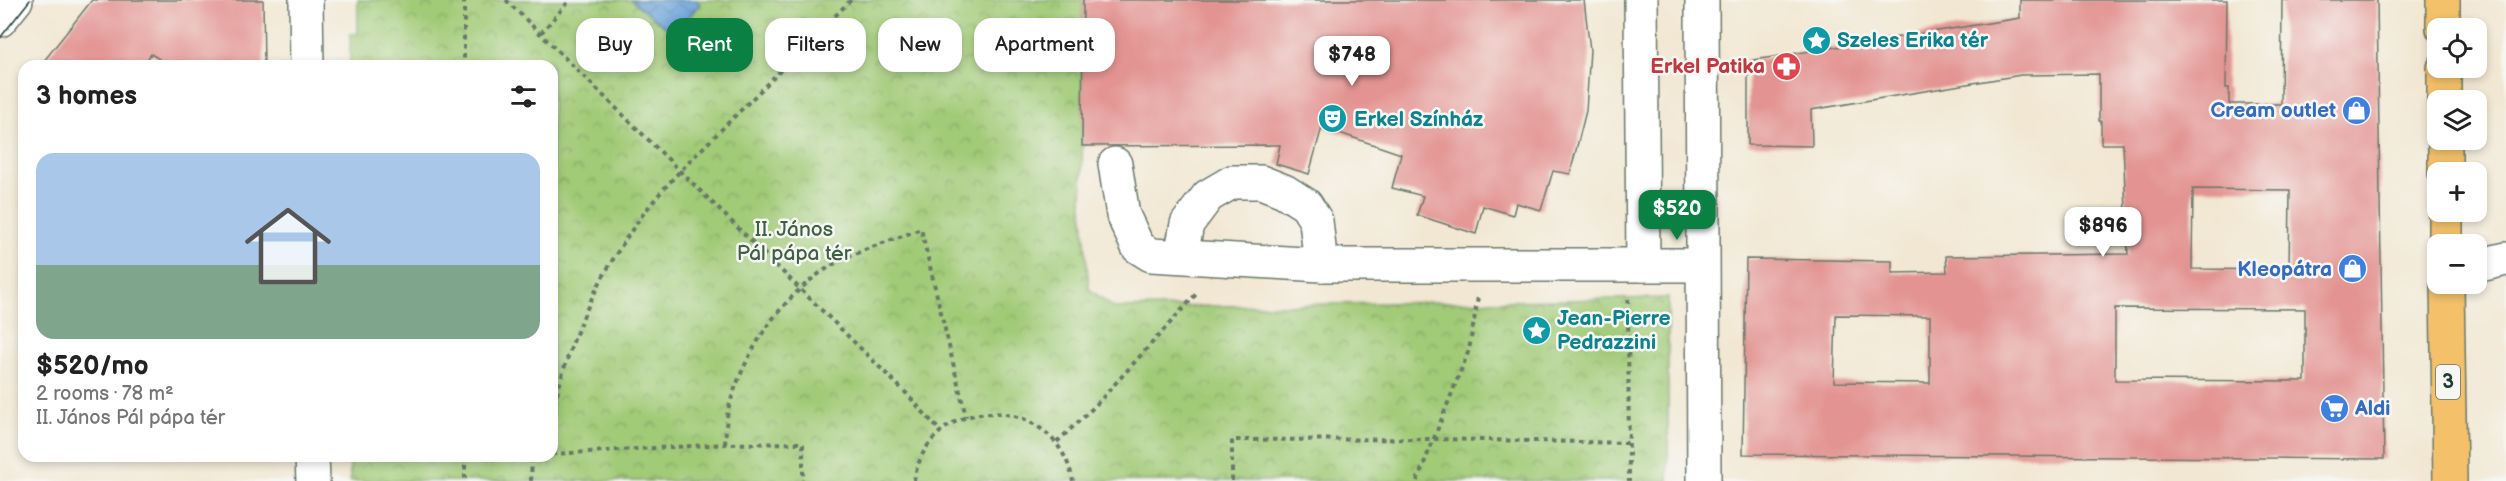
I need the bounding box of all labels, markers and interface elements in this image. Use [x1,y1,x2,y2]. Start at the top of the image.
chip: Buy [576,18,654,72]
chip: Rent [666,18,753,72]
chip: Filters [765,18,866,72]
chip: New [878,18,962,72]
chip: Apartment [974,18,1115,72]
map controls [2427,18,2487,294]
button: locate [2427,18,2487,78]
place icon: Szeles Erika tér [1800,24,1832,56]
place label: Szeles Erika tér [1837,28,1989,53]
pin: $748 [1316,36,1388,87]
text: $748 [1328,43,1376,67]
pharmacy icon: Erkel Patika [1770,50,1802,82]
place label: Erkel Patika [1650,54,1765,79]
icon: filters [507,80,540,113]
text: 3 homes [36,81,137,112]
button: layers [2427,90,2487,150]
shop icon: Cream outlet [2341,94,2373,126]
place label: Cream outlet [2210,98,2336,123]
theatre icon: Erkel Színház [1317,103,1349,135]
place label: Erkel Színház [1354,107,1483,132]
button: + [2427,162,2487,222]
pin: $520 [1641,190,1713,241]
icon: home [234,192,342,300]
text: $520 [1653,197,1701,221]
pin: $896 [2067,207,2139,258]
text: $896 [2078,214,2128,238]
park label: II. János Pál pápa tér [737,217,852,266]
button: − [2427,234,2487,294]
shop icon: Kleopátra [2337,253,2369,285]
place label: Kleopátra [2237,257,2332,282]
place label: Jean-Pierre Pedrazzini [1557,306,1671,355]
place icon: Jean-Pierre Pedrazzini [1520,314,1552,346]
text: $520/mo [36,351,149,382]
road number: 3 [2436,365,2460,399]
text: 2 rooms · 78 m² [36,382,174,406]
supermarket icon: Aldi [2318,392,2350,424]
place label: Aldi [2354,396,2391,421]
text: II. János Pál pápa tér [36,406,225,430]

